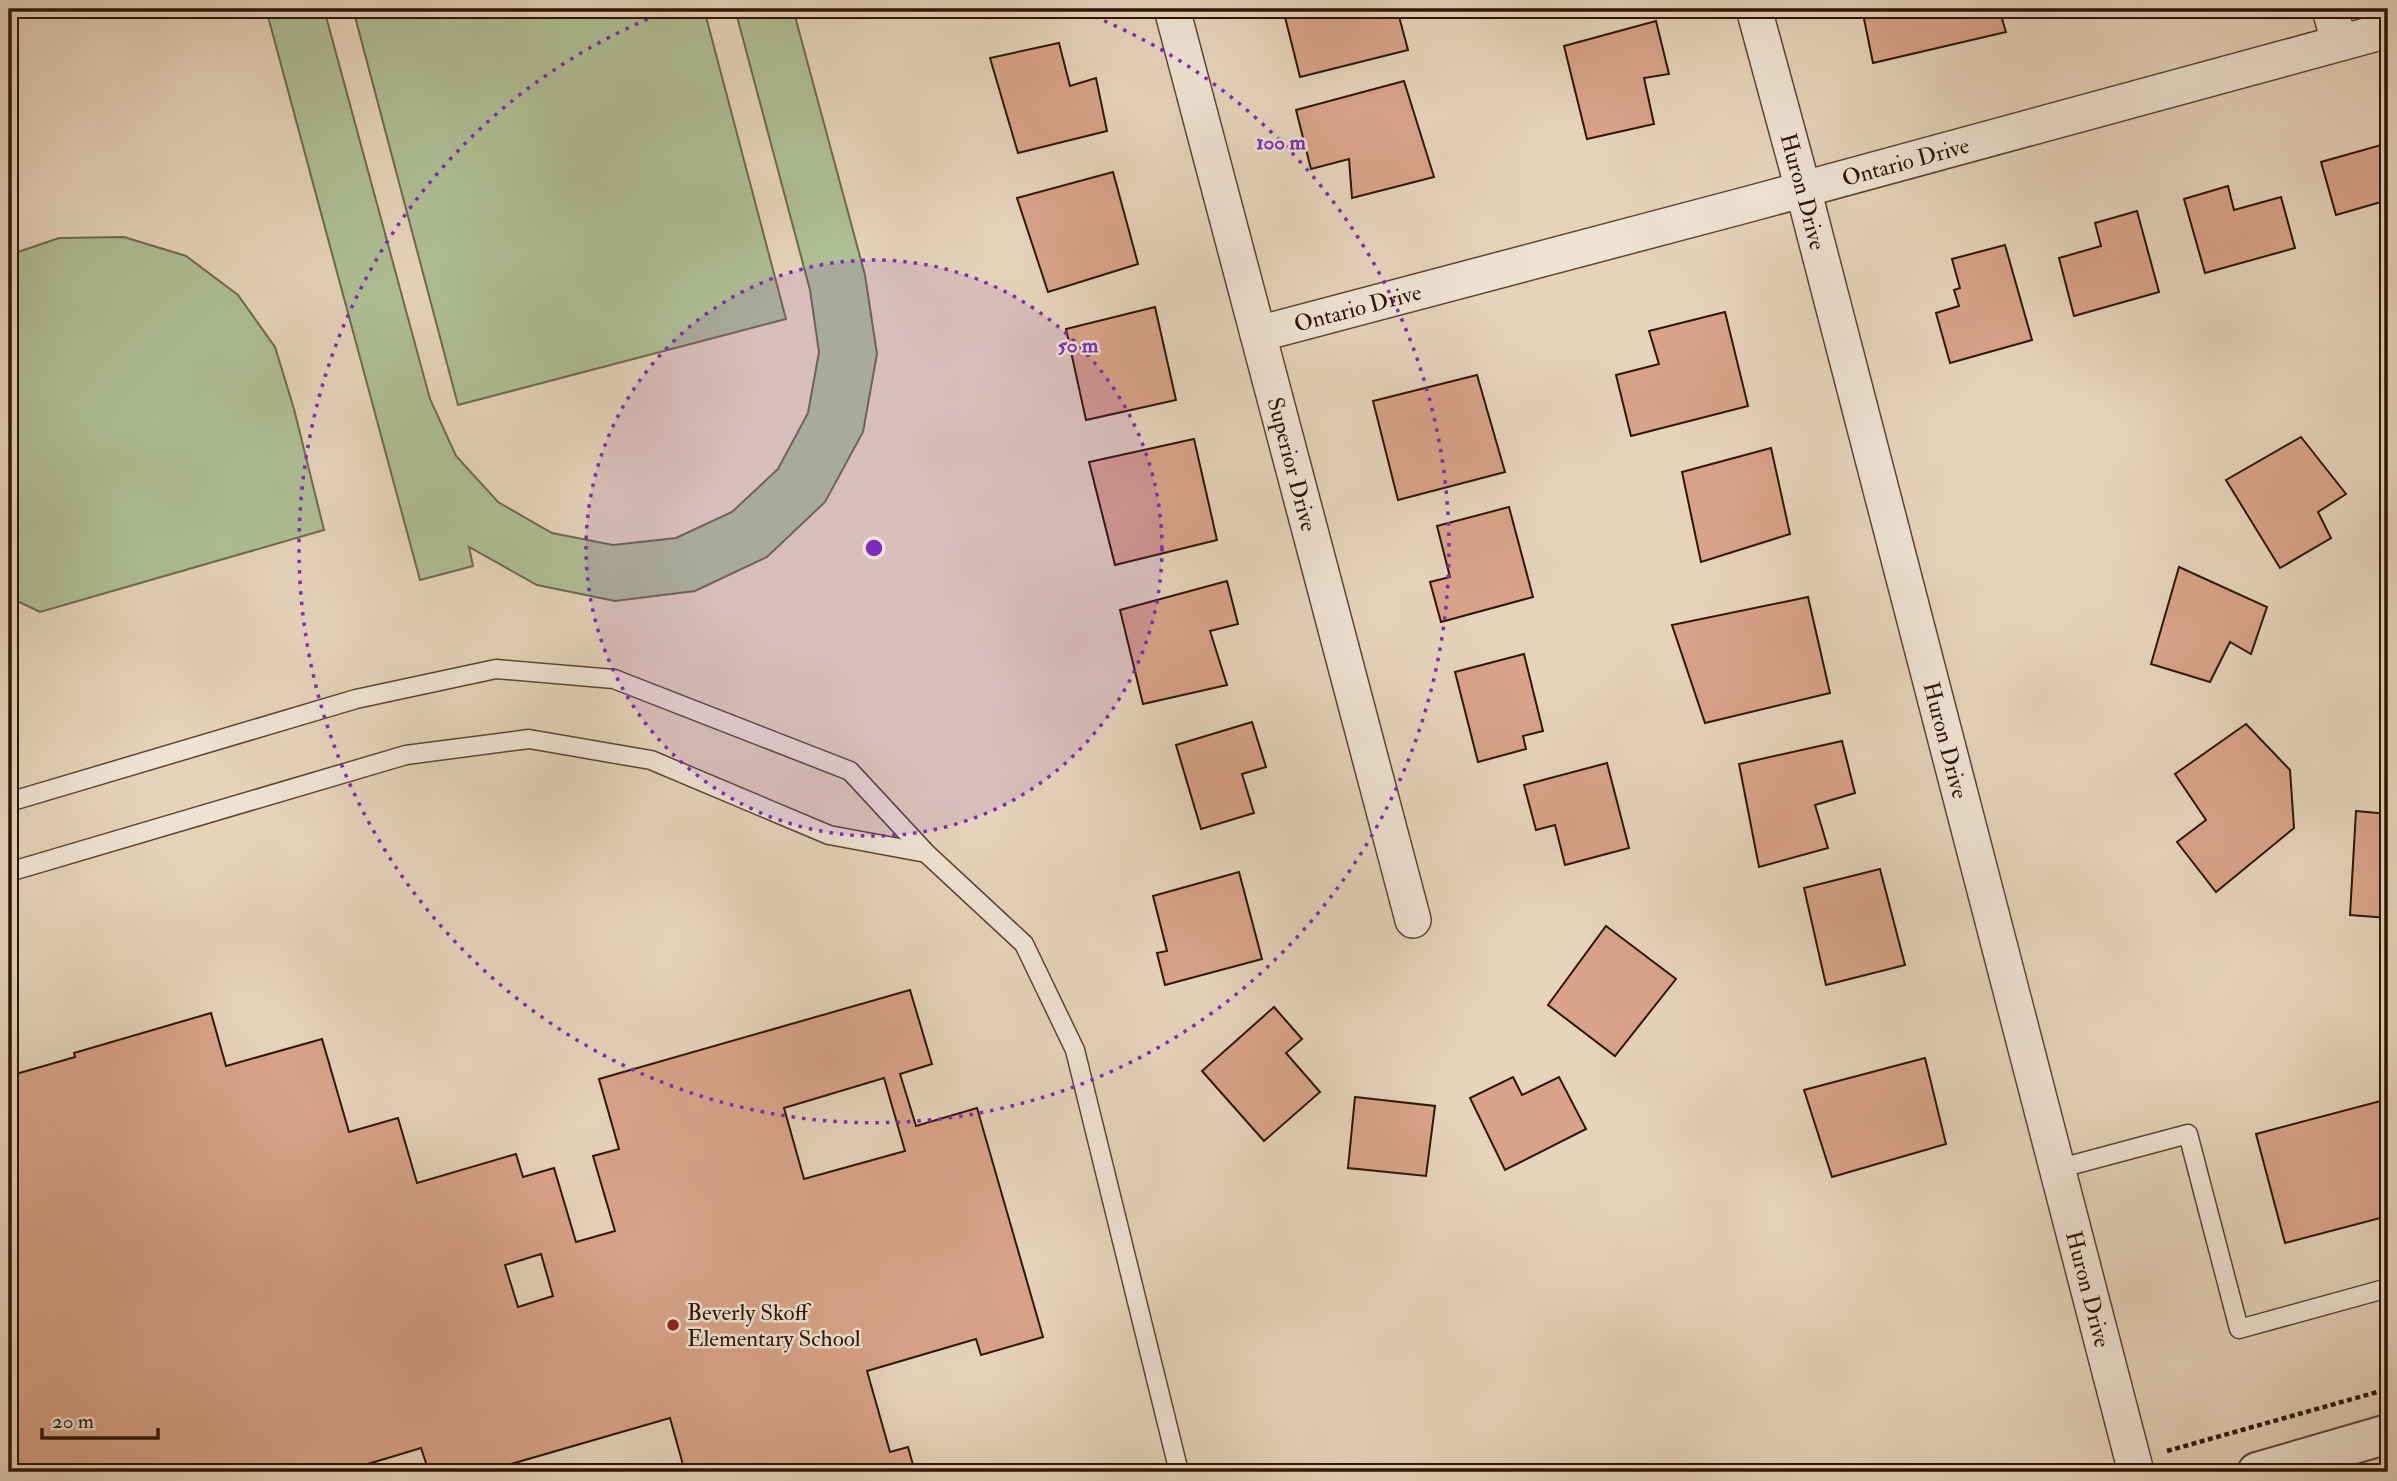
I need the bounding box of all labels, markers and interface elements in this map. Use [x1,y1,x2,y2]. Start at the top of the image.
text: 100 m [1256,129,1307,156]
street label: Huron Drive [1773,130,1832,253]
street label: Ontario Drive [1839,131,1973,193]
street label: Ontario Drive [1291,277,1425,339]
text: 50 m [1058,332,1099,359]
street label: Superior Drive [1260,394,1324,535]
centre of rings [862,536,886,560]
street label: Huron Drive [1917,679,1975,802]
street label: Huron Drive [2059,1228,2117,1351]
place label: Beverly Skoff Elementary School [687,1298,861,1353]
marker: Beverly Skoff Elementary School [665,1317,681,1333]
scale bar [42,1397,158,1441]
text: 20 m [52,1408,94,1435]

